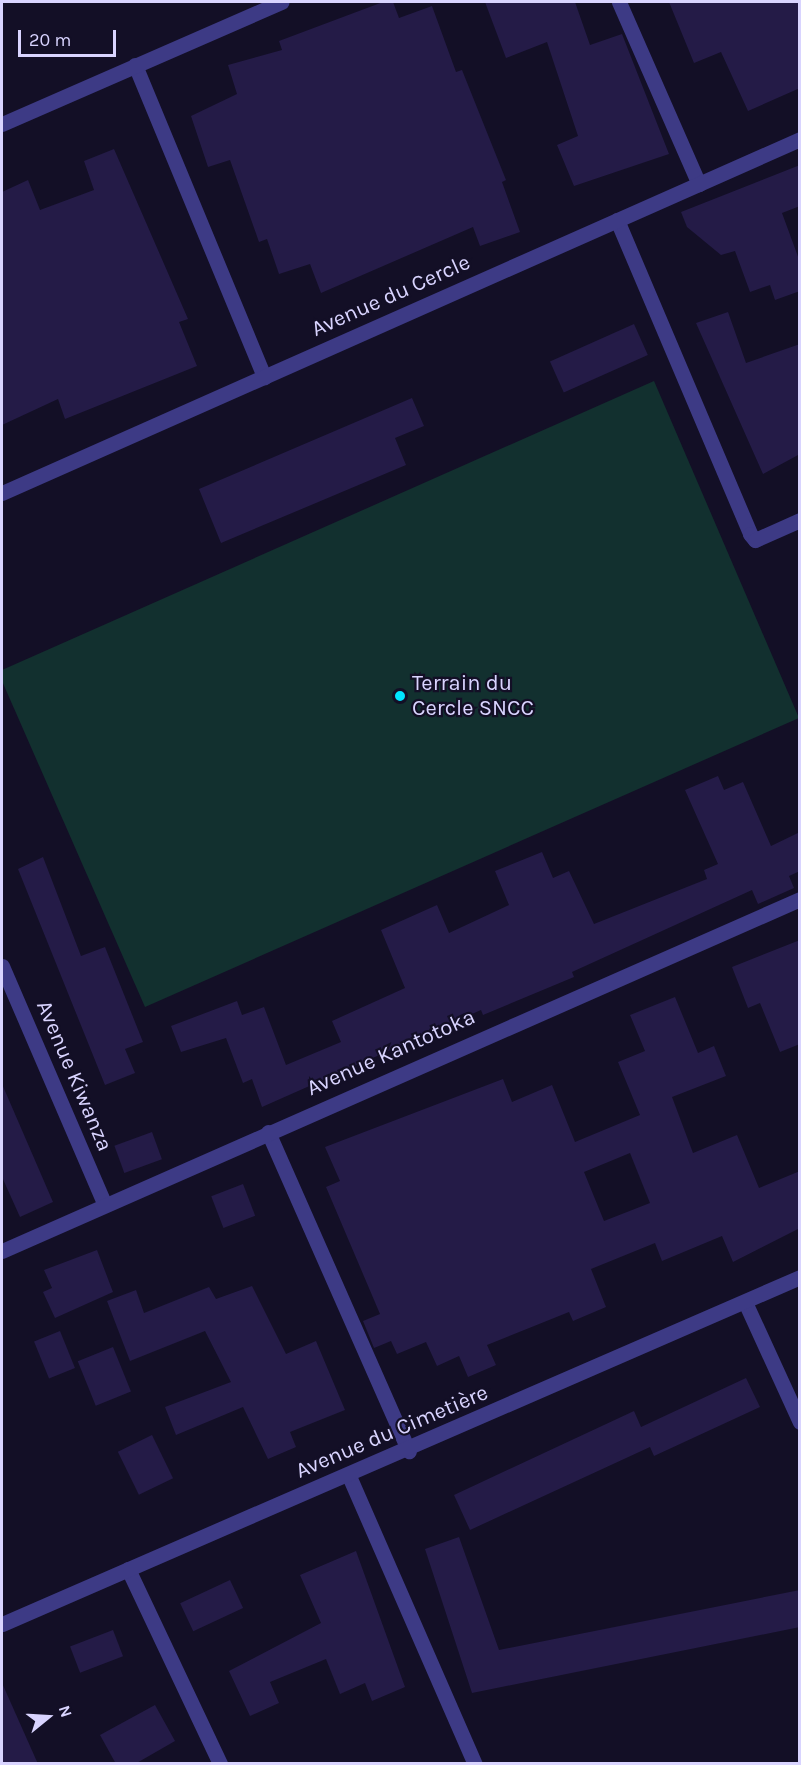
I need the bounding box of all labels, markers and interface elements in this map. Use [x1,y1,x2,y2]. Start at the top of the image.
scale bar [21,18,118,56]
text: 20 m [29,29,71,51]
street label: Avenue du Cercle [308,249,474,343]
place label: Terrain du Cercle SNCC [412,670,534,722]
marker: Terrain du Cercle SNCC [393,689,407,703]
street label: Avenue Kiwanza [30,997,118,1155]
street label: Avenue Kantotoka [303,1004,479,1102]
street label: Avenue du Cimetière [292,1380,492,1484]
north arrow [18,1687,78,1747]
text: N [55,1703,76,1720]

